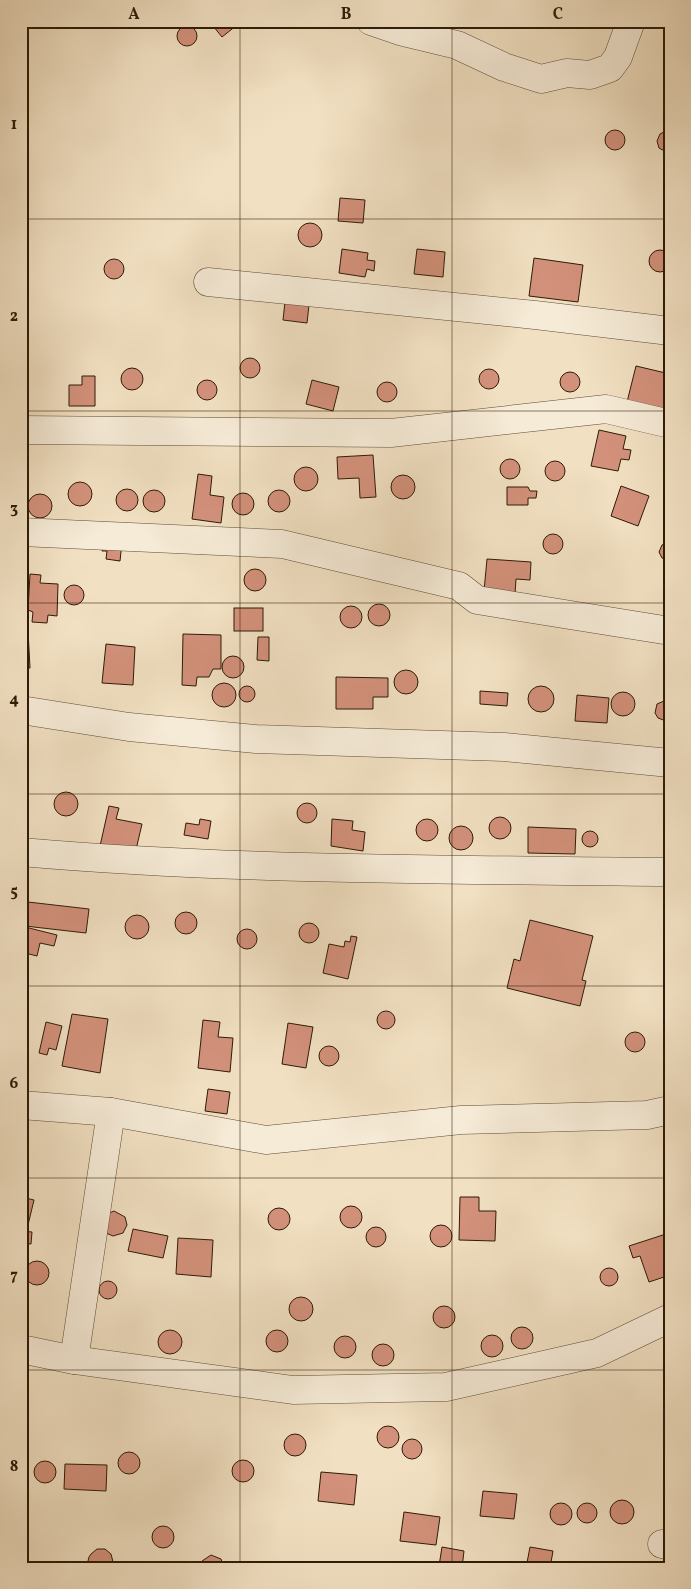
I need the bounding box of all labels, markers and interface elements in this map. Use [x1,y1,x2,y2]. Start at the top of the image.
text: A [128,4,140,26]
text: B [341,4,352,26]
text: C [553,4,563,26]
text: 1 [11,114,17,136]
text: 2 [10,306,18,328]
text: 3 [10,498,18,520]
text: 4 [9,689,19,711]
text: 5 [10,881,18,903]
text: 6 [10,1073,19,1095]
text: 7 [10,1265,18,1287]
text: 8 [10,1456,18,1478]

